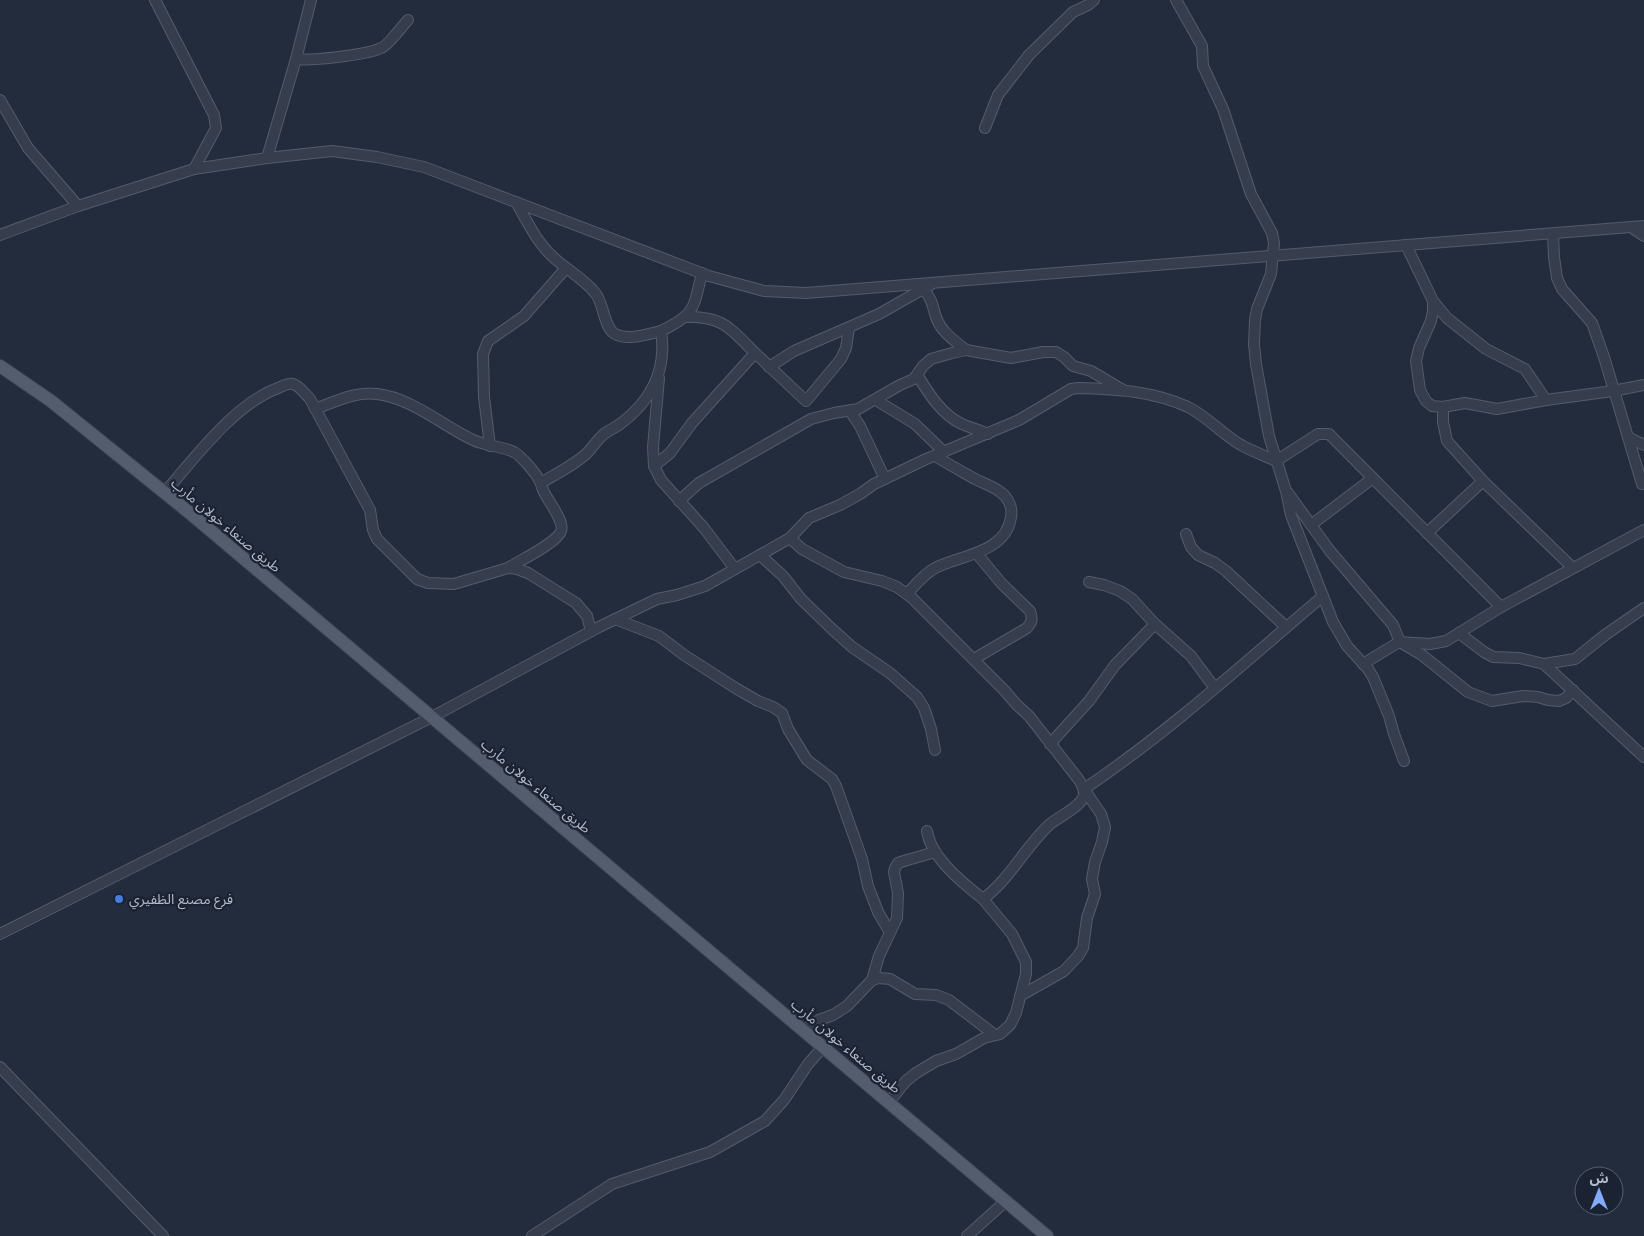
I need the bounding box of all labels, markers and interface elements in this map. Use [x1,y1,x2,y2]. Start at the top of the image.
street label: طريق صنعاء خولان مأرب [167,474,285,577]
street label: طريق صنعاء خولان مأرب [477,735,595,838]
place label: فرع مصنع الظفيري [129,891,233,910]
marker: فرع مصنع الظفيري [113,893,125,905]
street label: طريق صنعاء خولان مأرب [787,995,905,1098]
north arrow [1574,1166,1624,1216]
text: ش [1589,1170,1609,1187]

